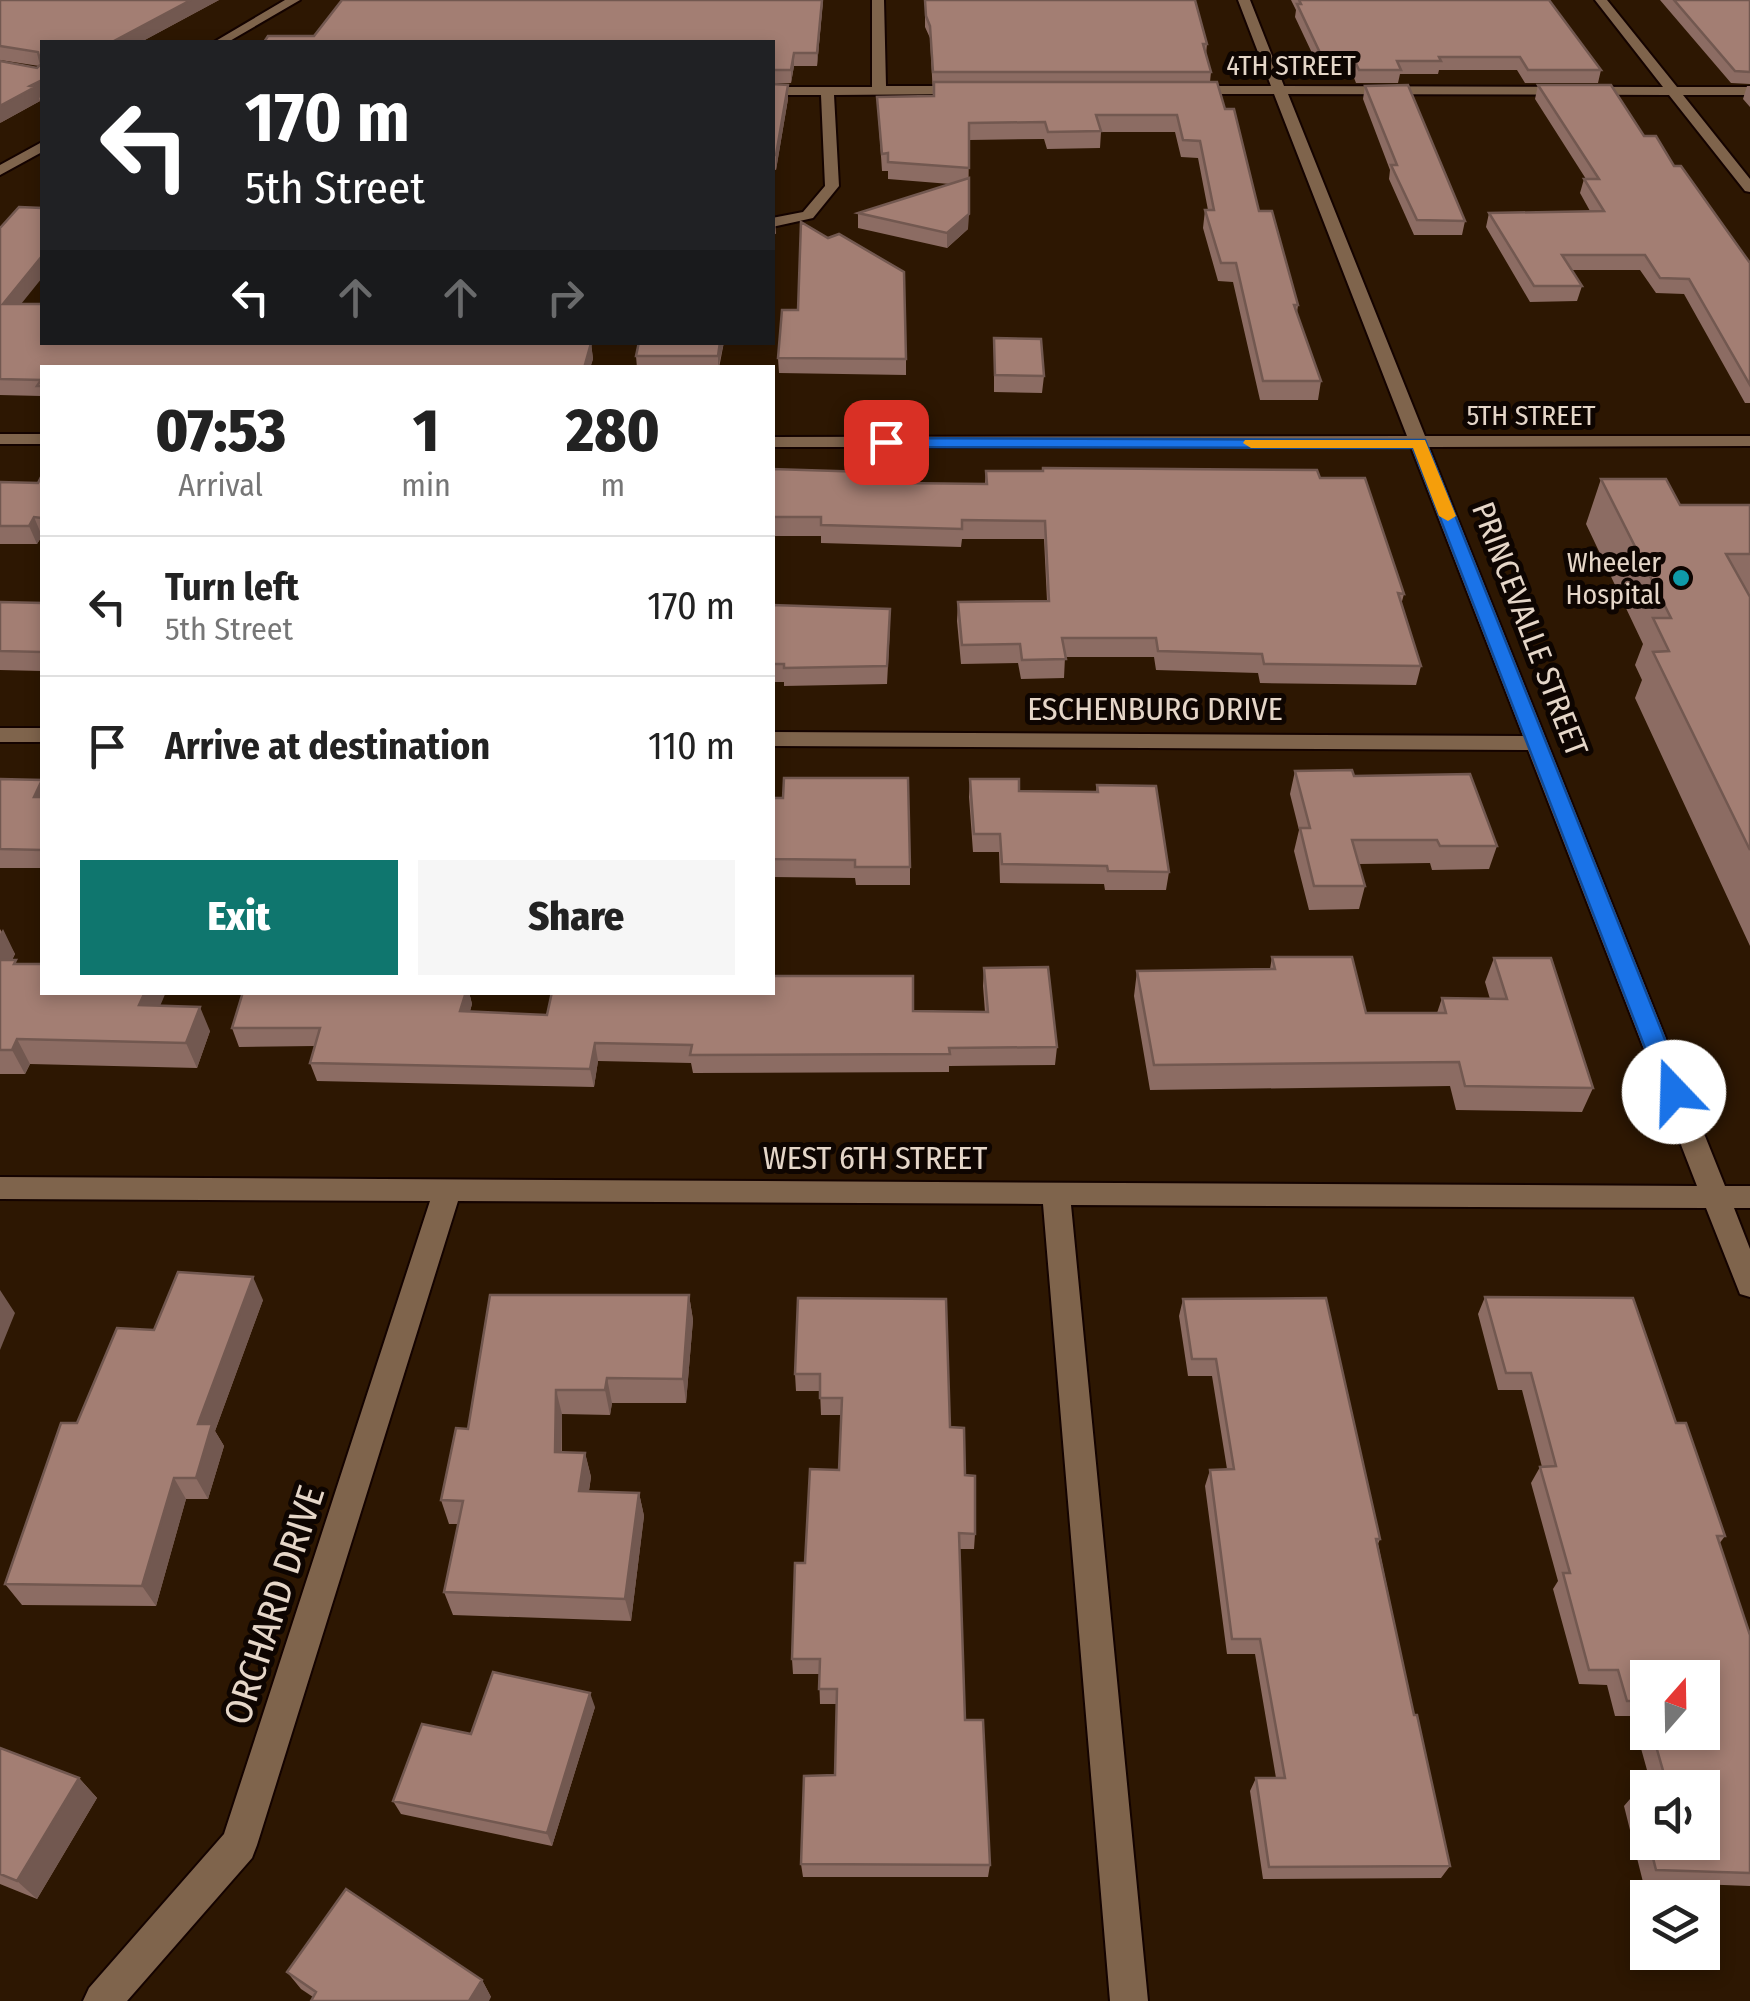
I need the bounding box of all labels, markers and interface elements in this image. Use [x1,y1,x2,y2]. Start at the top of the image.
street label: 4TH STREET [1226,49,1356,82]
text: 170 m [245,76,410,160]
icon: left [80,80,210,210]
text: 5th Street [245,161,425,215]
icon: left [223,270,278,325]
icon: ahead [328,270,383,325]
icon: ahead [433,270,488,325]
icon: right [538,270,593,325]
text: 07:53 [155,395,286,467]
text: 1 [413,395,439,467]
text: 280 [566,395,660,467]
street label: 5TH STREET [1467,399,1596,432]
pin [844,400,929,485]
icon: arrive [859,415,914,470]
text: Arrival [178,466,263,504]
text: min [401,466,451,504]
text: m [601,466,625,504]
street label: PRINCEVALLE STREET [1464,497,1596,762]
place label: Wheeler Hospital [1566,546,1661,611]
text: Turn left [165,564,299,610]
marker: Wheeler Hospital [1670,567,1692,589]
icon: left [80,579,135,634]
text: 170 m [647,583,735,629]
text: 5th Street [165,610,293,648]
street label: ESCHENBURG DRIVE [1027,690,1283,728]
icon: arrive [80,719,135,774]
text: Arrive at destination [165,723,490,769]
text: 110 m [648,723,735,769]
button: Exit [80,860,398,975]
button: Share [418,860,735,975]
position arrow [1622,1040,1726,1144]
street label: WEST 6TH STREET [763,1139,987,1177]
street label: ORCHARD DRIVE [214,1480,334,1730]
north arrow [1630,1660,1720,1750]
map controls [1630,1660,1720,1970]
button: sound [1630,1770,1720,1860]
button: layers [1630,1880,1720,1970]

